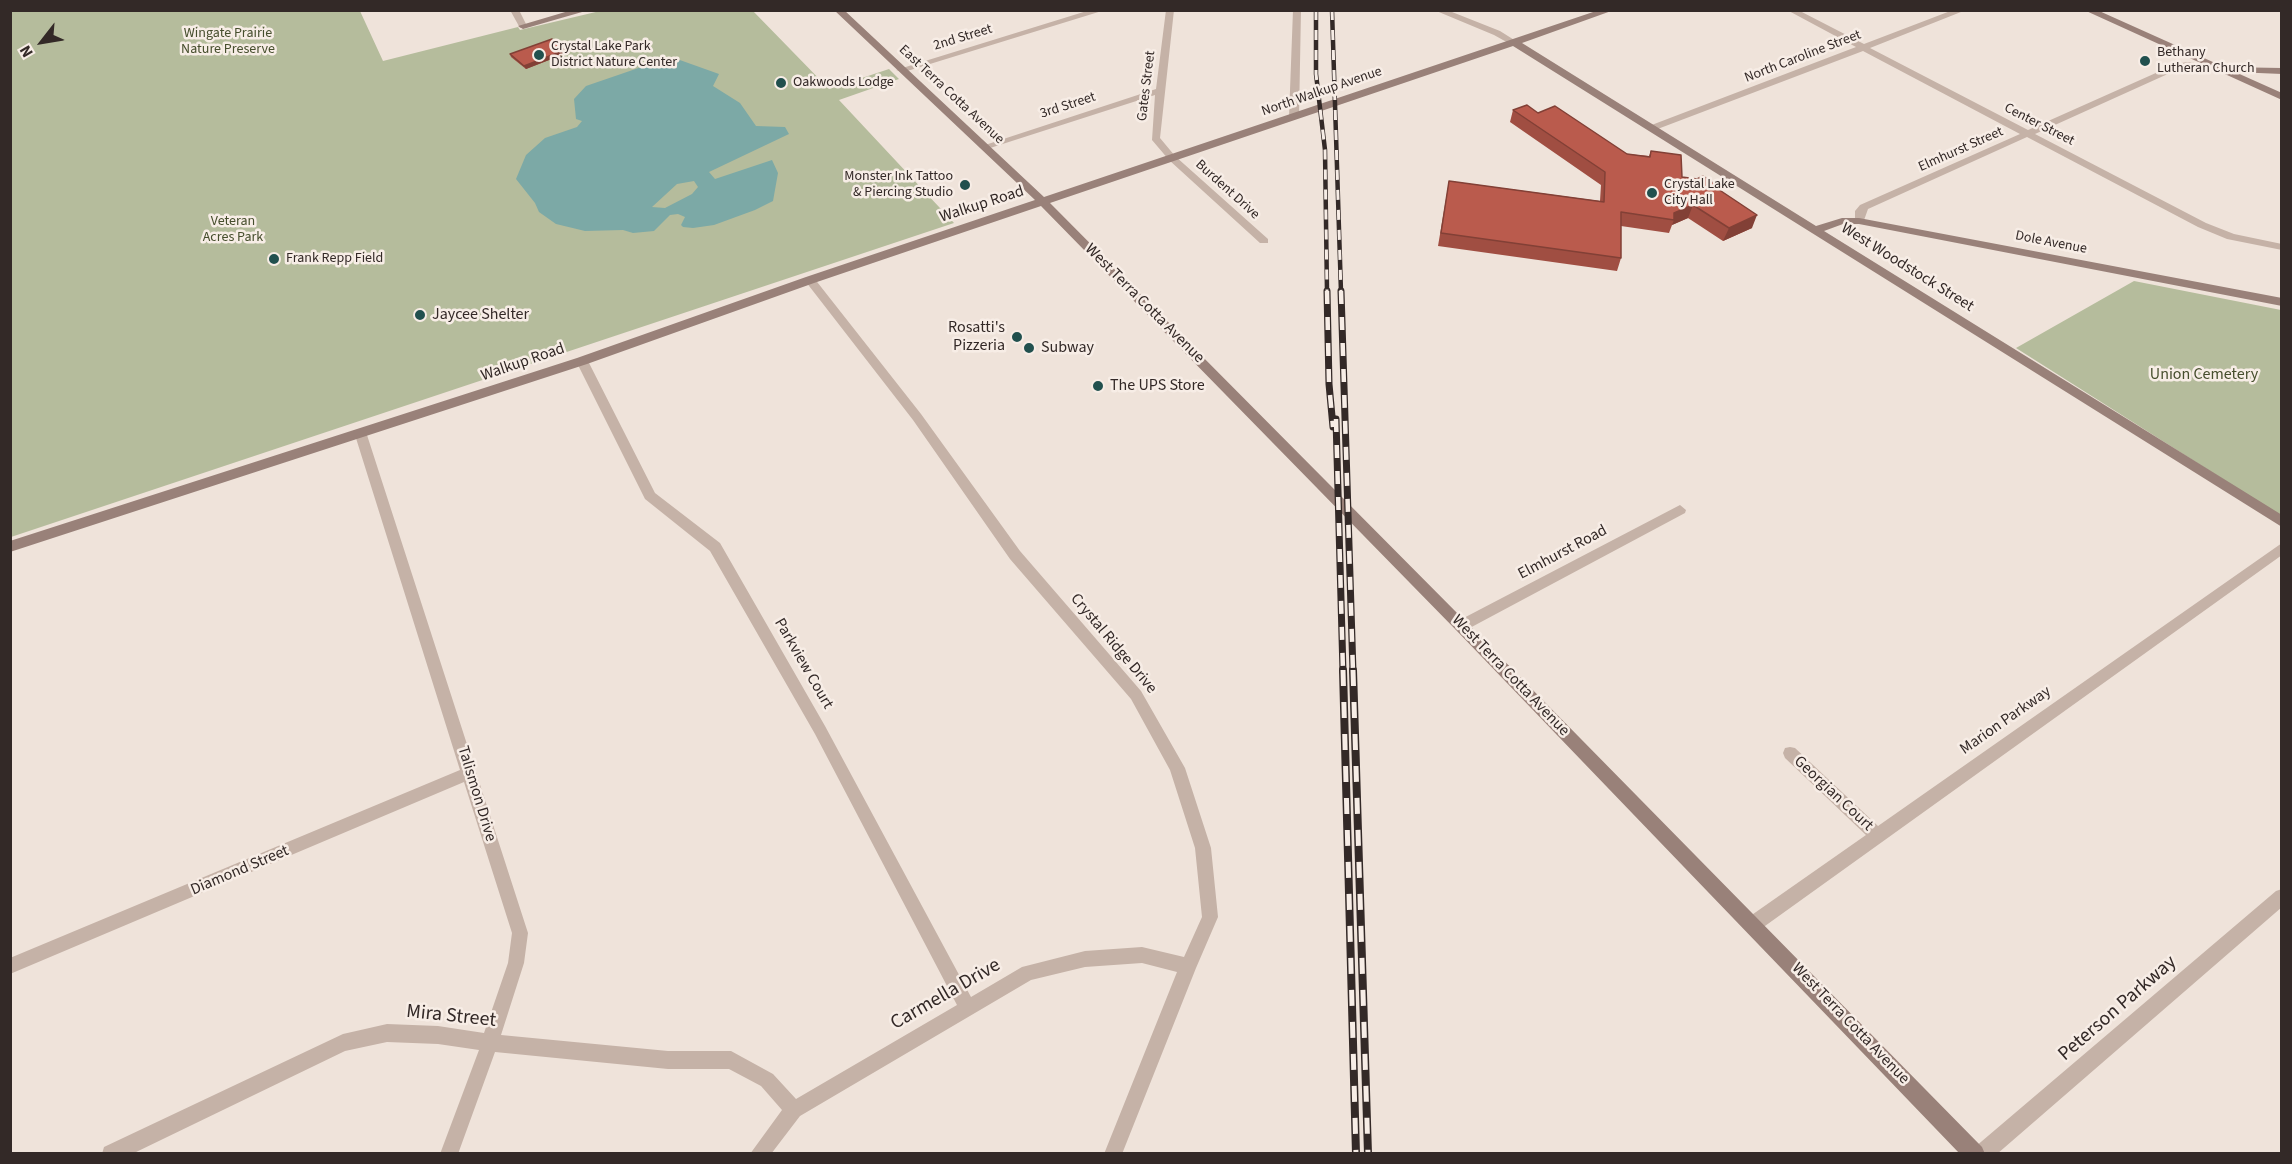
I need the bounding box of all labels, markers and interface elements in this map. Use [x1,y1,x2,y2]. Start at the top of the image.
north arrow [12,12,72,72]
street label: 2nd Street [932,21,994,55]
park label: Wingate Prairie Nature Preserve [181,26,275,58]
street label: North Caroline Street [1742,27,1864,87]
place label: Crystal Lake Park District Nature Center [551,39,677,72]
text: N [14,41,39,62]
street label: East Terra Cotta Avenue [895,42,1007,148]
place label: Bethany Lutheran Church [2157,45,2255,78]
marker: Crystal Lake Park District Nature Center [532,48,546,62]
street label: Gates Street [1134,50,1160,122]
marker: Bethany Lutheran Church [2138,54,2152,68]
street label: North Walkup Avenue [1260,64,1384,120]
place label: Oakwoods Lodge [793,75,894,91]
marker: Oakwoods Lodge [774,76,788,90]
street label: 3rd Street [1038,89,1098,123]
street label: Center Street [2001,100,2077,150]
street label: Elmhurst Street [1916,124,2006,176]
street label: Burdent Drive [1191,157,1263,223]
place label: Monster Ink Tattoo & Piercing Studio [844,169,953,202]
place label: Crystal Lake City Hall [1664,177,1735,210]
marker: Monster Ink Tattoo & Piercing Studio [958,178,972,192]
street label: Walkup Road [938,182,1026,228]
marker: Crystal Lake City Hall [1645,186,1659,200]
park label: Veteran Acres Park [203,214,263,246]
street label: West Woodstock Street [1837,219,1977,317]
street label: Dole Avenue [2014,228,2088,258]
street label: West Terra Cotta Avenue [1080,240,1208,368]
place label: Frank Repp Field [286,251,383,267]
marker: Frank Repp Field [267,252,281,266]
place label: Jaycee Shelter [432,305,529,325]
marker: Jaycee Shelter [413,308,427,322]
place label: Rosatti's Pizzeria [948,318,1005,356]
marker: Rosatti's Pizzeria [1010,330,1024,344]
place label: Subway [1041,338,1094,358]
street label: Walkup Road [479,340,567,386]
marker: Subway [1022,341,1036,355]
park label: Union Cemetery [2150,365,2258,385]
place label: The UPS Store [1110,376,1205,396]
marker: The UPS Store [1091,379,1105,393]
street label: Elmhurst Road [1515,522,1611,584]
street label: Crystal Ridge Drive [1065,590,1161,698]
street label: West Terra Cotta Avenue [1447,611,1573,741]
street label: Parkview Court [769,615,837,713]
street label: Marion Parkway [1957,683,2055,759]
street label: Talismon Drive [452,744,500,844]
street label: Georgian Court [1789,752,1877,836]
street label: Diamond Street [188,842,292,900]
street label: Peterson Parkway [2054,951,2182,1067]
street label: Carmella Drive [887,954,1005,1036]
street label: West Terra Cotta Avenue [1787,959,1913,1089]
street label: Mira Street [405,1000,497,1034]

